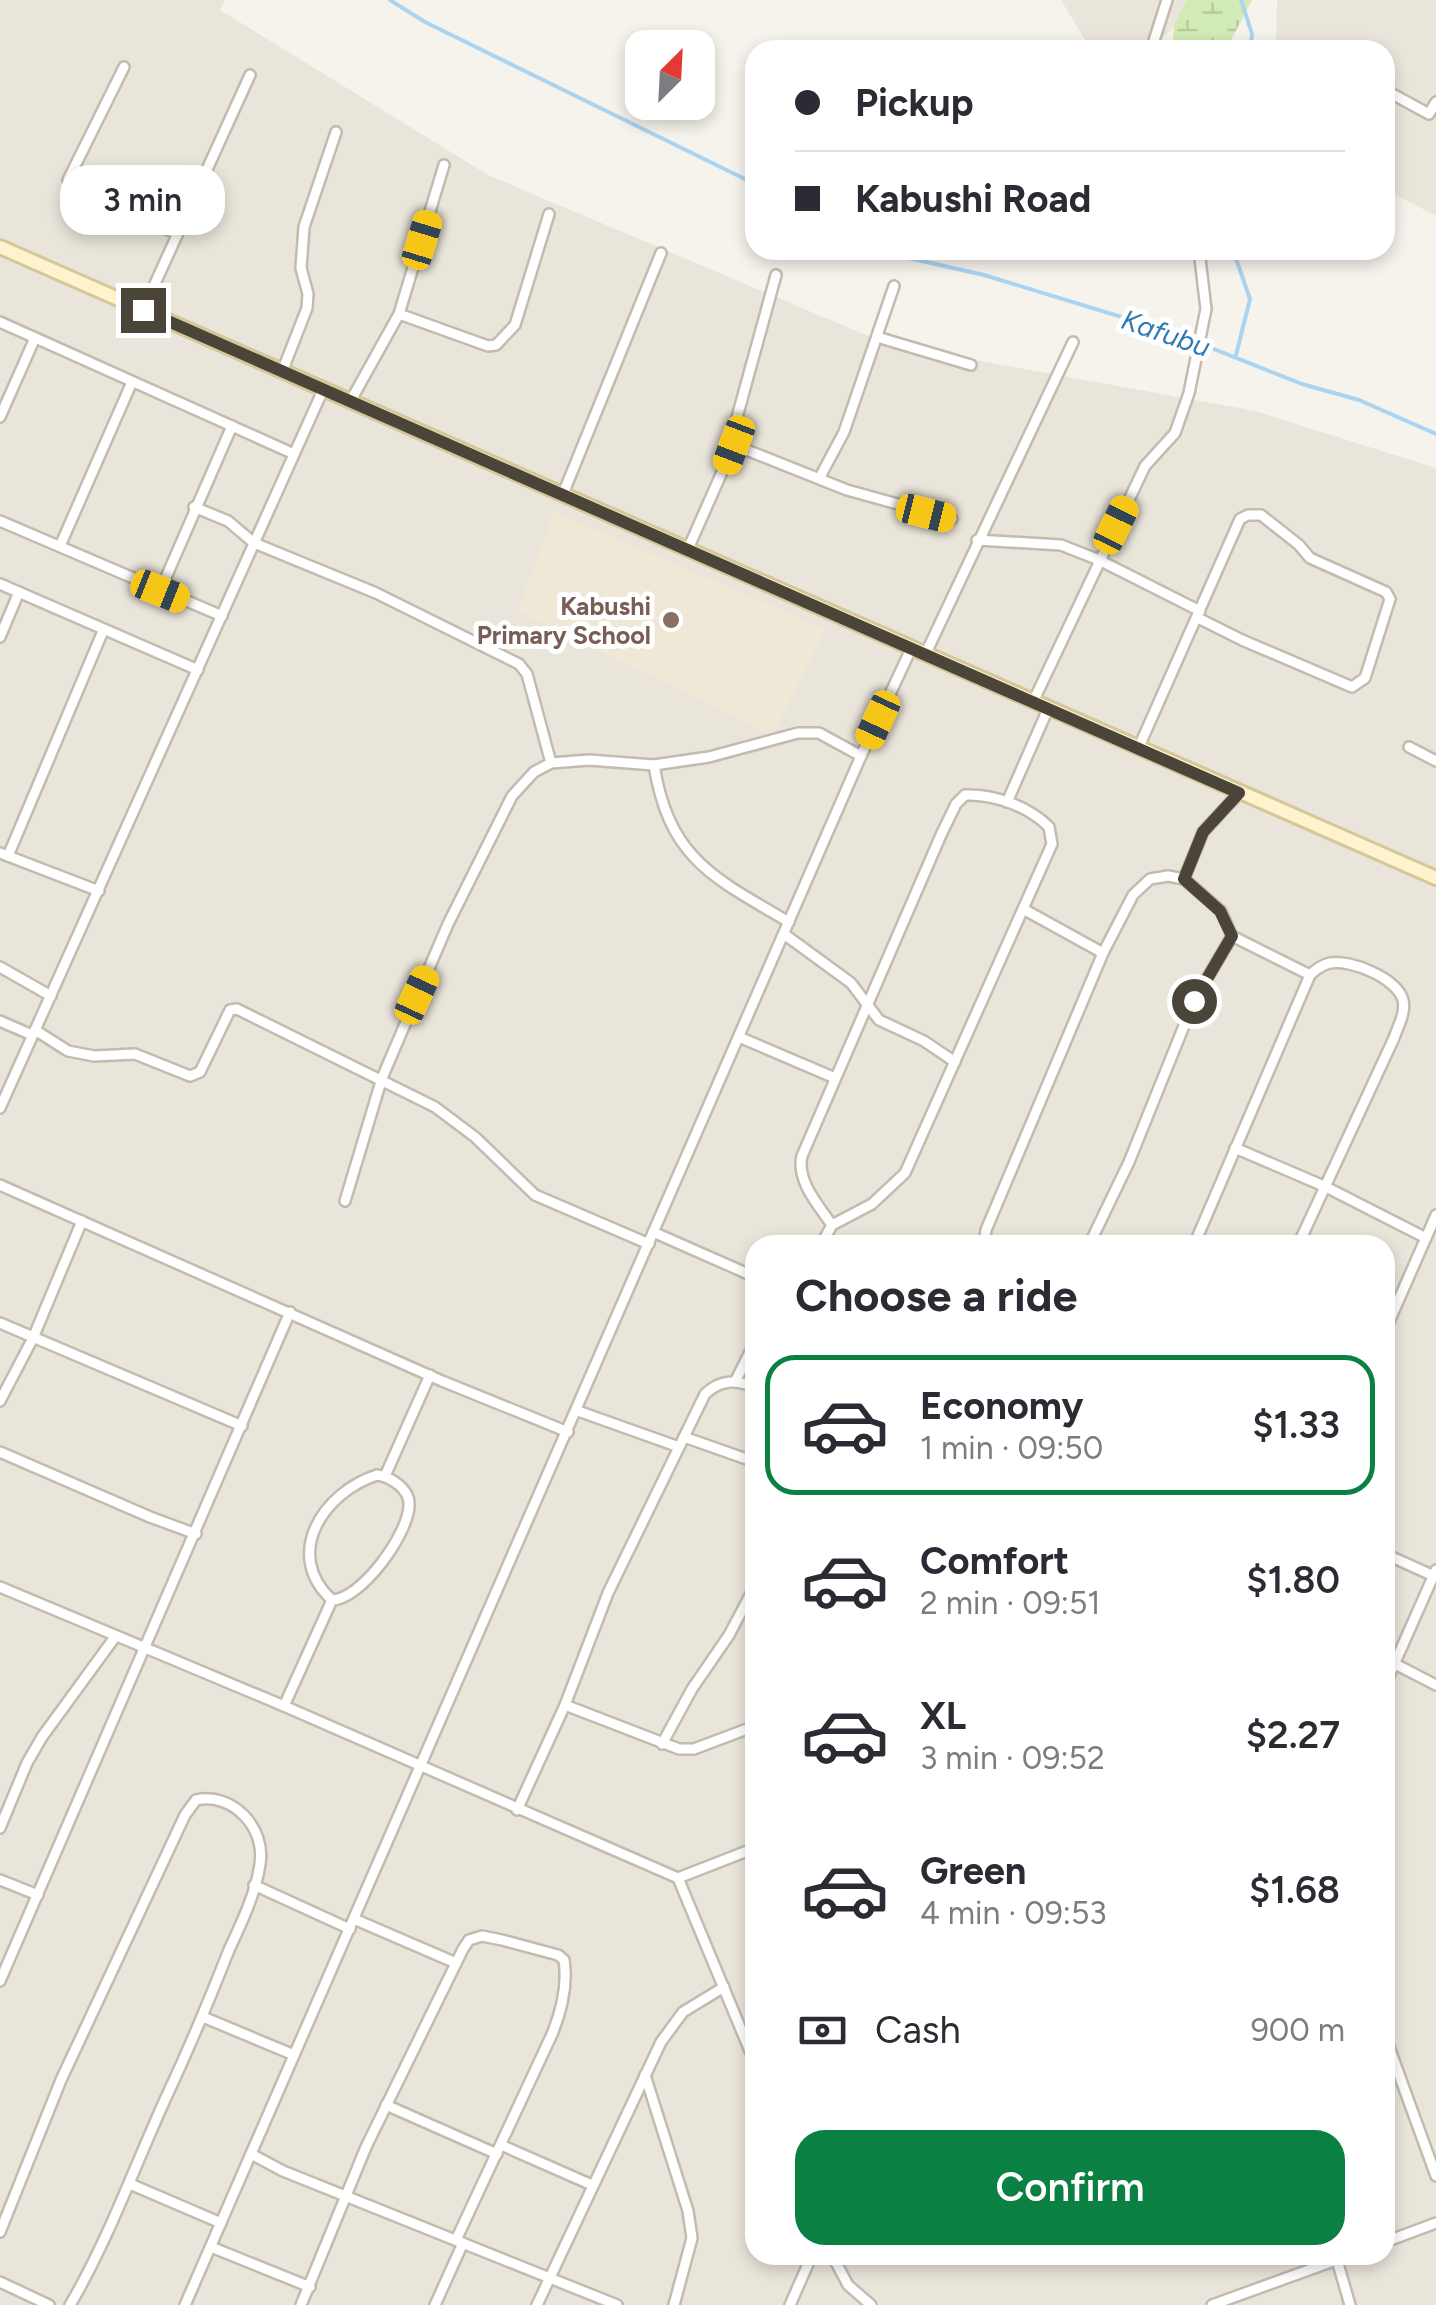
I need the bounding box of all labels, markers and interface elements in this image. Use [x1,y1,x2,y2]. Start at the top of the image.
north arrow [625,30,715,120]
map controls [625,30,715,120]
text: Pickup [855,80,973,126]
callout: 3 min [61,165,226,235]
text: Kabushi Road [855,176,1091,222]
text: 3 min [103,181,182,219]
car [399,207,445,273]
route end [121,288,166,333]
water label: Kafubu [1117,302,1215,364]
car [709,412,759,478]
car [893,491,959,535]
car [1089,491,1143,559]
car [127,566,193,616]
place label: Kabushi Primary School [477,591,651,650]
marker: Kabushi Primary School [660,609,682,631]
car [852,686,904,754]
car [391,961,443,1029]
route start [1172,979,1217,1024]
text: Choose a ride [795,1268,1077,1322]
icon: car [800,1380,890,1470]
text: Economy [920,1383,1083,1429]
text: $1.33 [1252,1402,1340,1448]
text: 1 min · 09:50 [920,1429,1103,1467]
icon: car [800,1535,890,1625]
text: Comfort [920,1538,1069,1584]
text: $1.80 [1246,1557,1340,1603]
text: 2 min · 09:51 [920,1584,1101,1622]
icon: car [800,1690,890,1780]
text: XL [920,1693,966,1739]
text: $2.27 [1246,1712,1340,1758]
text: 3 min · 09:52 [920,1739,1105,1777]
icon: car [800,1845,890,1935]
text: Green [920,1848,1026,1894]
text: $1.68 [1249,1867,1340,1913]
text: 4 min · 09:53 [920,1894,1107,1932]
icon: cash [795,2003,850,2058]
text: Cash [875,2007,961,2053]
text: 900 m [1251,2011,1345,2049]
button: Confirm [795,2130,1345,2245]

